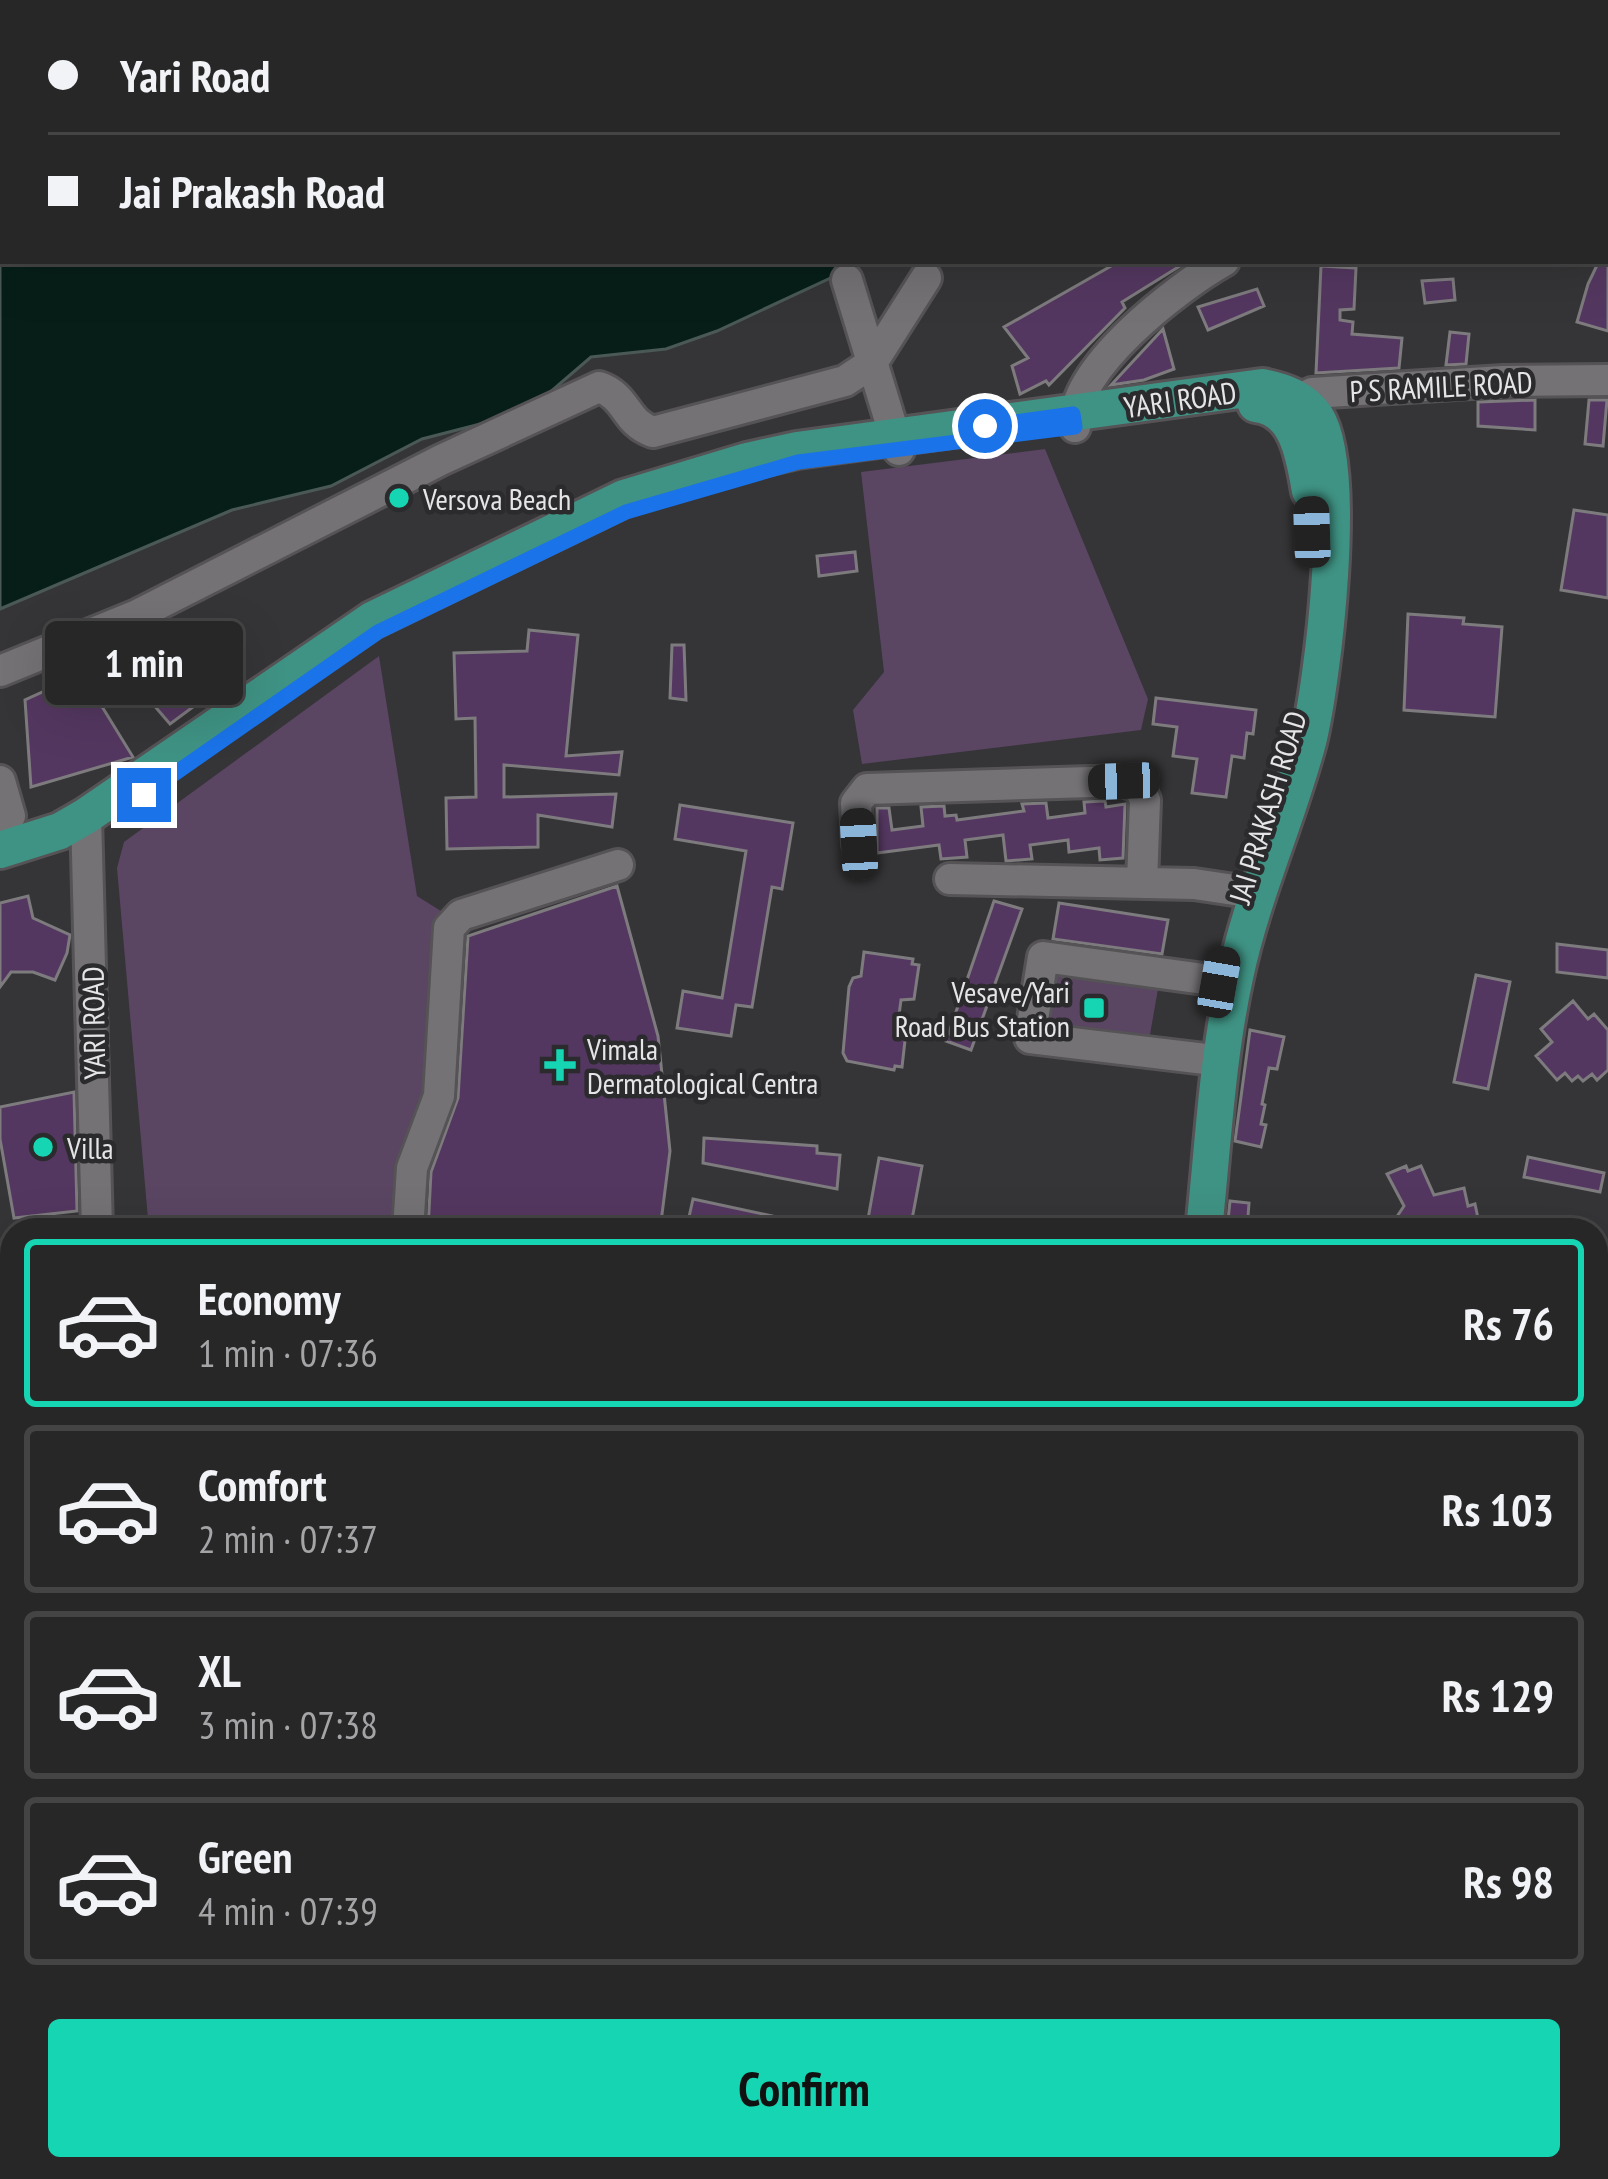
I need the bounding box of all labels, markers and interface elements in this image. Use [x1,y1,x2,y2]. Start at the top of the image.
text: Yari Road [120,46,270,104]
text: Jai Prakash Road [120,162,385,220]
street label: P S RAMILE ROAD [1349,362,1533,410]
street label: YARI ROAD [1121,372,1239,426]
route start [958,399,1012,453]
place label: Versova Beach [422,479,571,518]
marker: Versova Beach [386,485,412,511]
car [1293,495,1331,569]
callout: 1 min [45,621,243,705]
text: 1 min [105,637,183,688]
street label: JAI PRAKASH ROAD [1219,706,1315,909]
car [1087,762,1161,800]
route end [117,768,171,822]
car [839,807,879,881]
car [1195,943,1243,1021]
street label: YARI ROAD [73,966,113,1080]
place label: Vesave/Yari Road Bus Station [895,972,1070,1045]
marker: Vesave/Yari Road Bus Station [1081,995,1107,1021]
place label: Vimala Dermatological Centra [586,1029,818,1102]
marker: Vimala Dermatological Centra [544,1049,576,1081]
place label: Villa [66,1128,113,1167]
marker: Villa [30,1134,56,1160]
icon: car [54,1269,162,1377]
text: Economy [198,1269,341,1327]
text: Rs 76 [1463,1294,1554,1352]
text: 1 min · 07:36 [198,1327,378,1378]
icon: car [54,1455,162,1563]
text: Comfort [198,1455,327,1513]
text: Rs 103 [1442,1480,1554,1538]
text: 2 min · 07:37 [198,1513,378,1564]
icon: car [54,1641,162,1749]
text: XL [198,1641,241,1699]
text: Rs 129 [1442,1666,1554,1724]
text: 3 min · 07:38 [198,1699,378,1750]
icon: car [54,1827,162,1935]
text: Green [198,1827,293,1885]
text: Rs 98 [1463,1852,1554,1910]
text: 4 min · 07:39 [198,1885,378,1936]
button: Confirm [48,2019,1560,2157]

